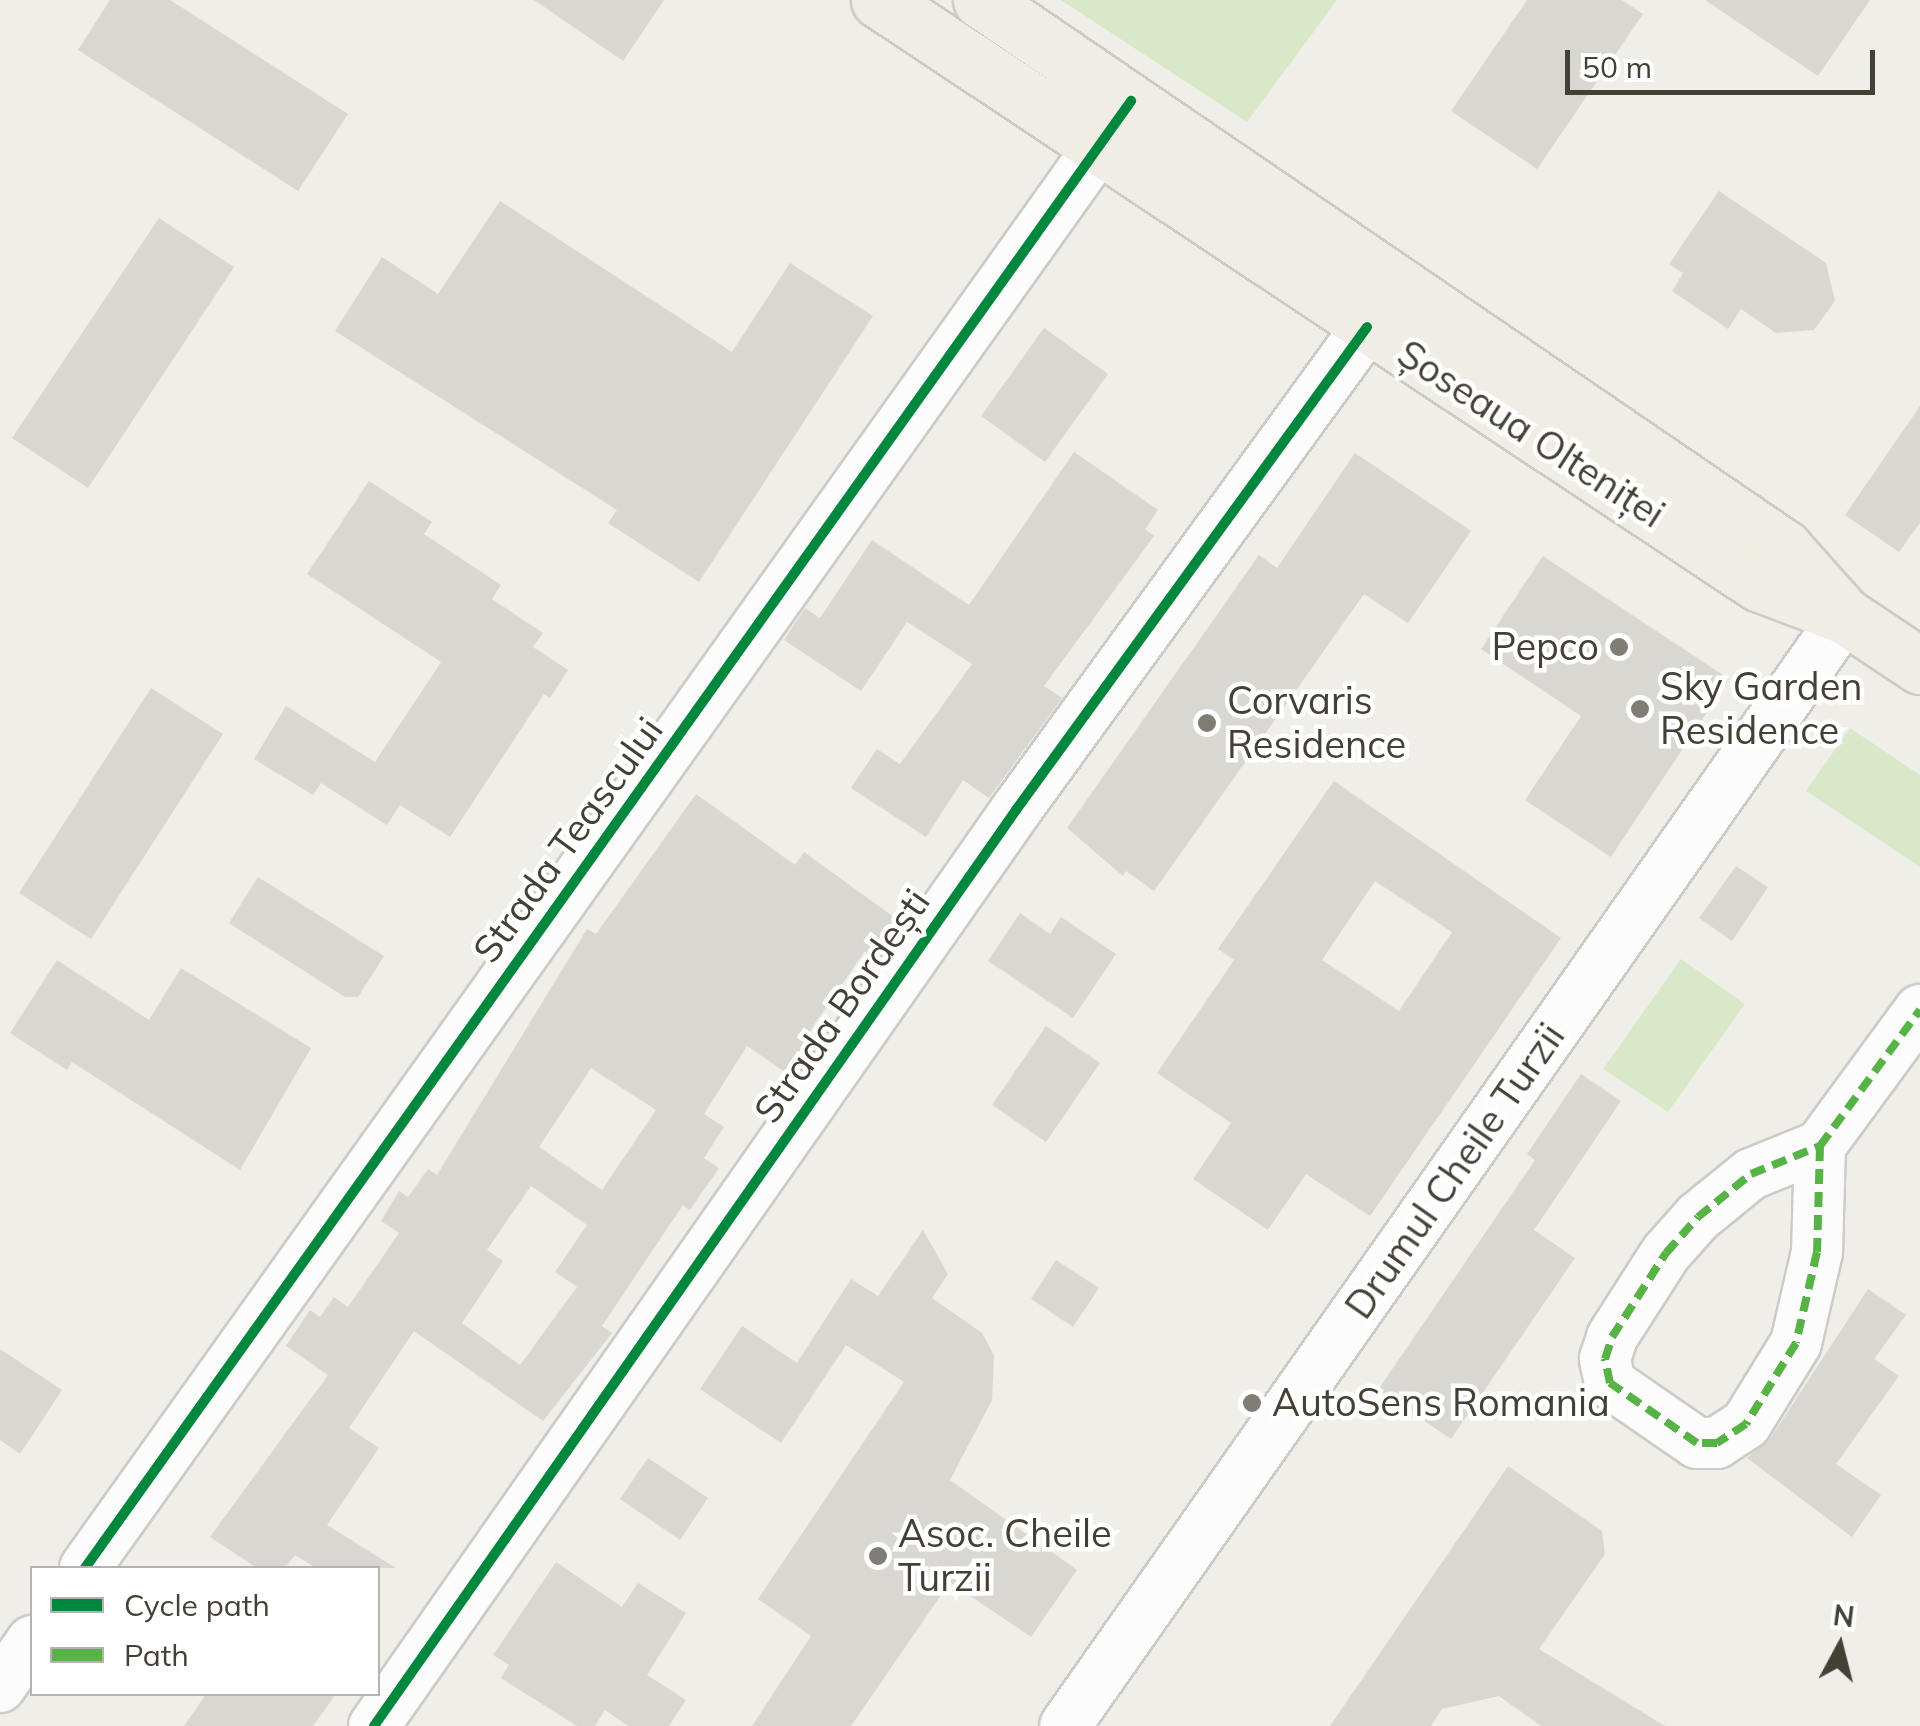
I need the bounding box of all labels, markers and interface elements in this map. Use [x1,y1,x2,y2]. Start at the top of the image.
scale bar [1570,30,1880,92]
text: 50 m [1582,48,1652,86]
street label: Șoseaua Olteniței [1389,331,1673,537]
place label: Pepco [1492,624,1599,670]
marker: Pepco [1608,636,1630,658]
place label: Sky Garden Residence [1660,664,1863,754]
place label: Corvaris Residence [1227,678,1406,768]
marker: Sky Garden Residence [1629,698,1651,720]
street label: Strada Teascului [464,709,672,971]
marker: Corvaris Residence [1196,712,1218,734]
street label: Strada Bordești [745,881,939,1131]
street label: Drumul Cheile Turzii [1336,1015,1574,1327]
place label: AutoSens Romania [1272,1380,1610,1426]
marker: AutoSens Romania [1241,1392,1263,1414]
place label: Asoc. Cheile Turzii [898,1511,1112,1600]
marker: Asoc. Cheile Turzii [867,1545,889,1567]
legend [30,1566,380,1696]
text: Cycle path [124,1586,270,1624]
north arrow [1790,1596,1890,1696]
text: N [1831,1597,1856,1634]
text: Path [124,1636,189,1674]

